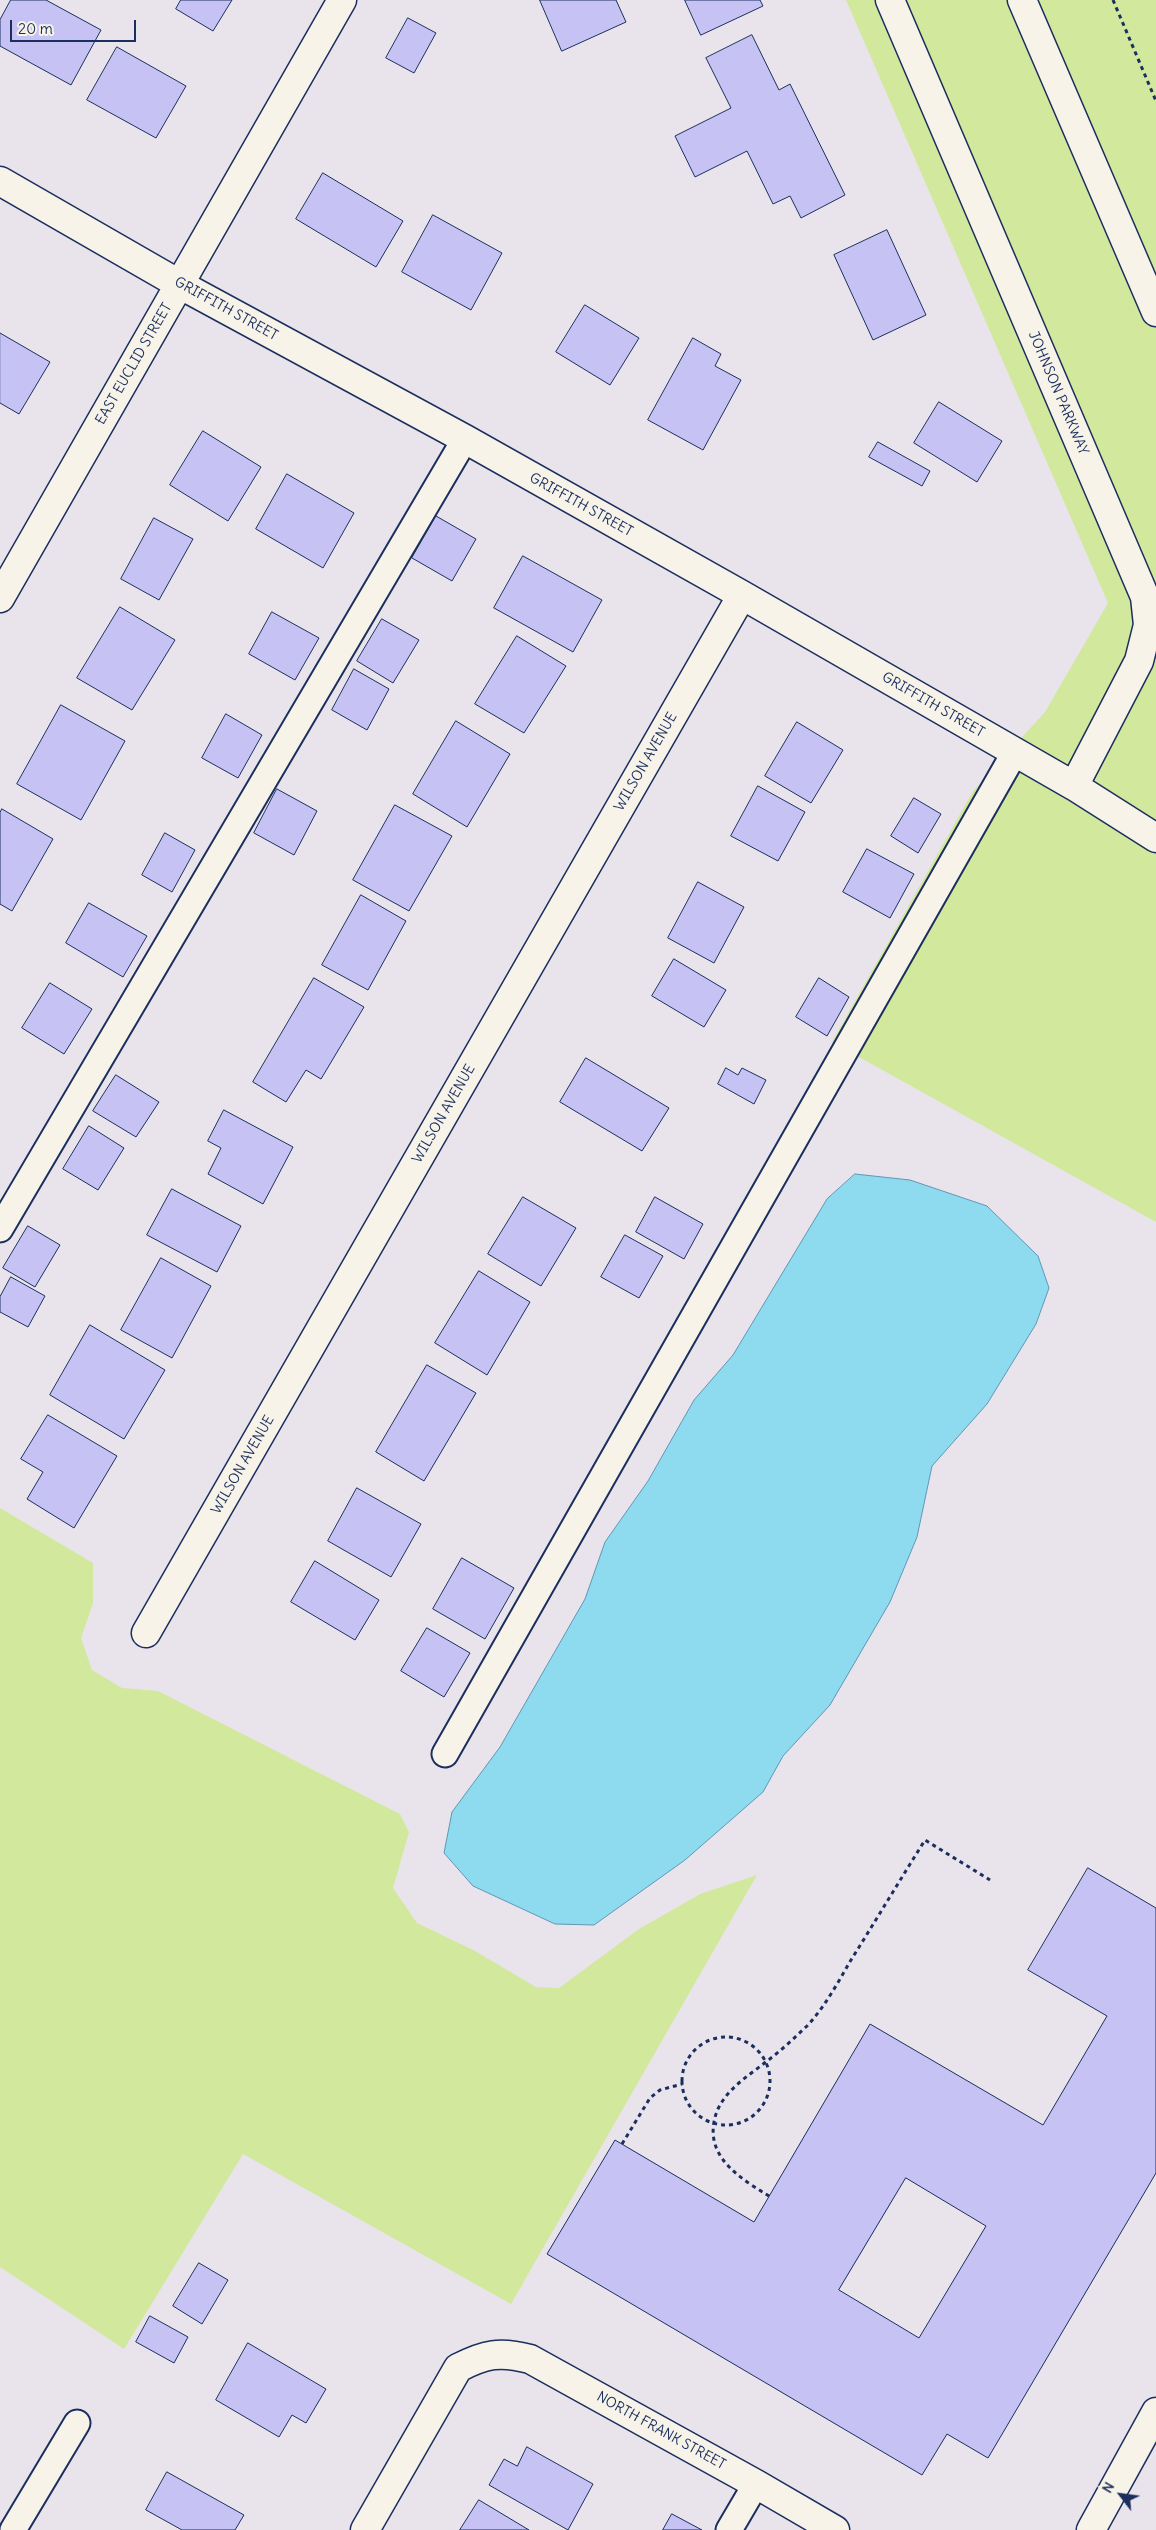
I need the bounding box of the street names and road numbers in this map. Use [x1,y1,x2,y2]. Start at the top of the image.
street label: GRIFFITH STREET [171,274,281,344]
street label: EAST EUCLID STREET [92,300,176,428]
street label: JOHNSON PARKWAY [1024,329,1092,457]
street label: GRIFFITH STREET [526,470,636,540]
street label: GRIFFITH STREET [879,669,987,741]
street label: WILSON AVENUE [611,710,681,814]
street label: WILSON AVENUE [409,1062,479,1166]
street label: WILSON AVENUE [208,1413,278,1517]
street label: NORTH FRANK STREET [594,2389,728,2473]

